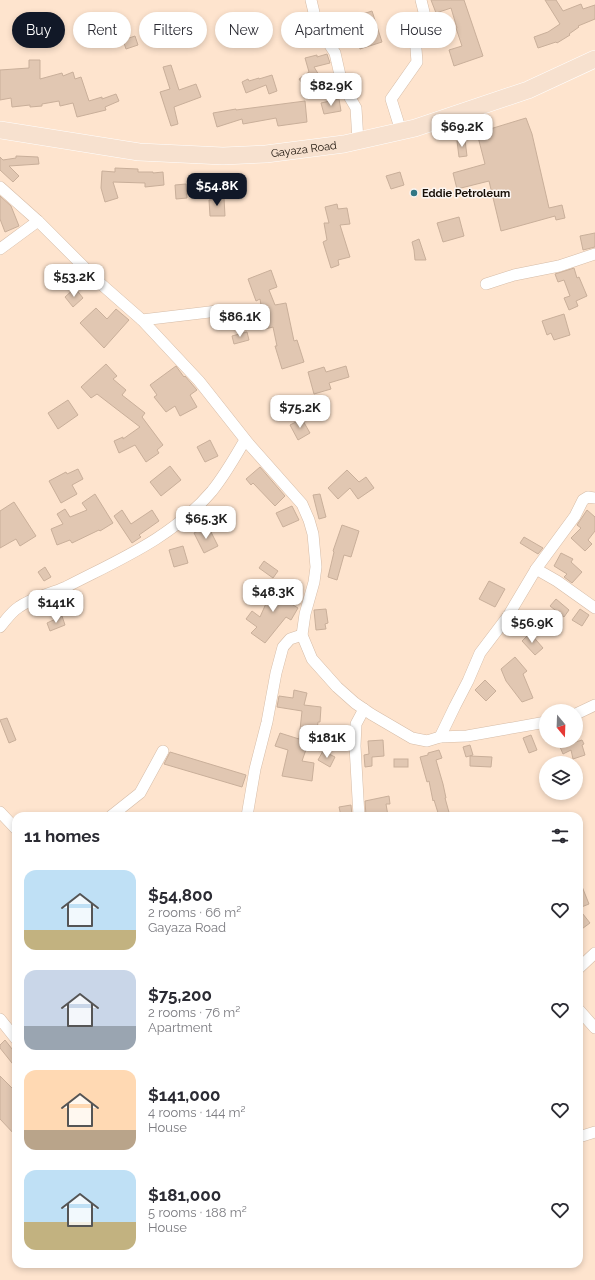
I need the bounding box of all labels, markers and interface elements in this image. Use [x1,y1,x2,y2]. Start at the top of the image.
chip: Buy [12,12,65,48]
chip: Rent [73,12,131,48]
chip: Filters [139,12,207,48]
chip: New [215,12,273,48]
chip: Apartment [281,12,378,48]
chip: House [386,12,456,48]
pin: $82.9K [298,73,364,107]
text: $82.9K [310,78,352,93]
pin: $69.2K [429,114,495,148]
text: $69.2K [441,119,483,134]
street label: Gayaza Road [270,139,338,160]
pin: $54.8K [184,173,250,207]
text: $54.8K [196,178,238,193]
place label: Eddie Petroleum [422,187,510,200]
marker: Eddie Petroleum [409,188,419,198]
pin: $53.2K [41,264,107,298]
text: $53.2K [53,269,95,284]
pin: $86.1K [207,304,273,338]
text: $86.1K [219,309,261,324]
pin: $75.2K [267,395,333,429]
text: $75.2K [279,400,321,415]
pin: $65.3K [173,506,239,540]
text: $65.3K [185,511,227,526]
pin: $48.3K [240,579,306,613]
text: $48.3K [252,584,294,599]
pin: $141K [28,590,84,624]
text: $141K [37,595,75,610]
pin: $56.9K [499,610,565,644]
text: $56.9K [511,615,553,630]
north arrow [539,704,583,748]
map controls [539,704,583,800]
pin: $181K [299,725,355,759]
text: $181K [308,730,346,745]
button: layers [539,756,583,800]
icon: filters [549,825,571,847]
text: 11 homes [24,826,100,846]
text: $54,800 [148,885,213,905]
icon: home [56,886,104,934]
icon: heart [549,899,571,921]
text: 2 rooms · 66 m² [148,905,241,920]
text: Gayaza Road [148,920,226,935]
text: $75,200 [148,985,212,1005]
icon: home [56,986,104,1034]
icon: heart [549,999,571,1021]
text: 2 rooms · 76 m² [148,1005,240,1020]
text: Apartment [148,1020,212,1035]
text: $141,000 [148,1085,221,1105]
icon: home [56,1086,104,1134]
icon: heart [549,1099,571,1121]
text: 4 rooms · 144 m² [148,1105,246,1120]
text: House [148,1120,187,1135]
text: $181,000 [148,1185,221,1205]
icon: home [56,1186,104,1234]
icon: heart [549,1199,571,1221]
text: 5 rooms · 188 m² [148,1205,247,1220]
text: House [148,1220,187,1235]

